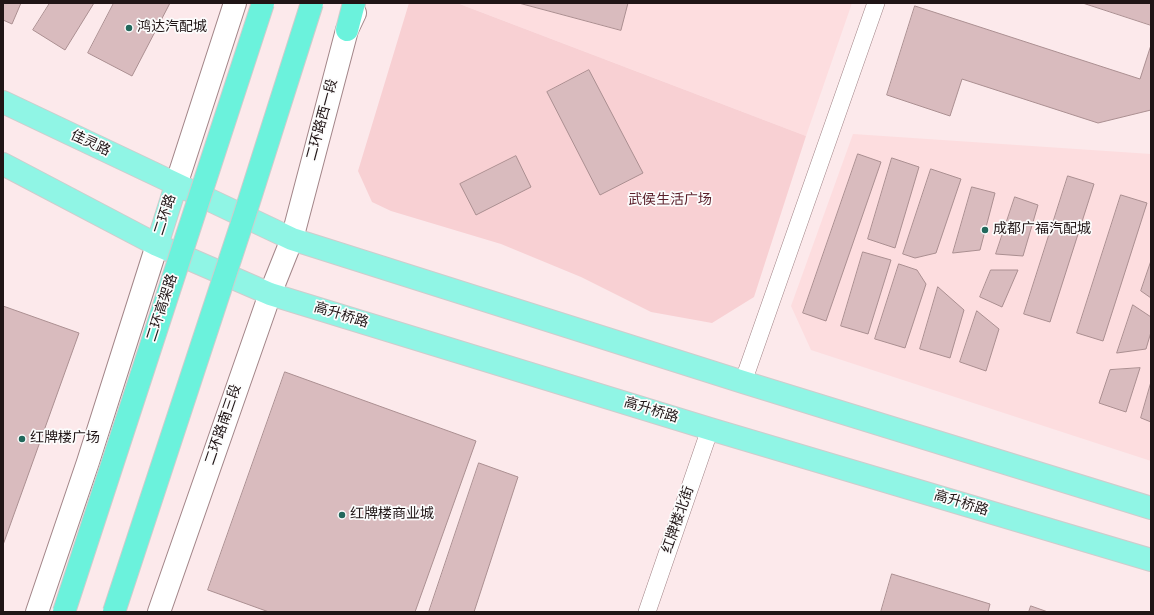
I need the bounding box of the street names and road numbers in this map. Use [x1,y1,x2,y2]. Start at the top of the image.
street label: 二环路西一段 [304,77,342,163]
street label: 佳灵路 [67,128,113,160]
street label: 二环路 [152,192,180,238]
street label: 二环高架路 [144,272,182,344]
street label: 高升桥路 [312,300,370,332]
street label: 二环路南三段 [202,383,246,467]
street label: 高升桥路 [622,395,680,427]
street label: 红牌楼北街 [660,484,698,556]
street label: 高升桥路 [932,488,990,520]

